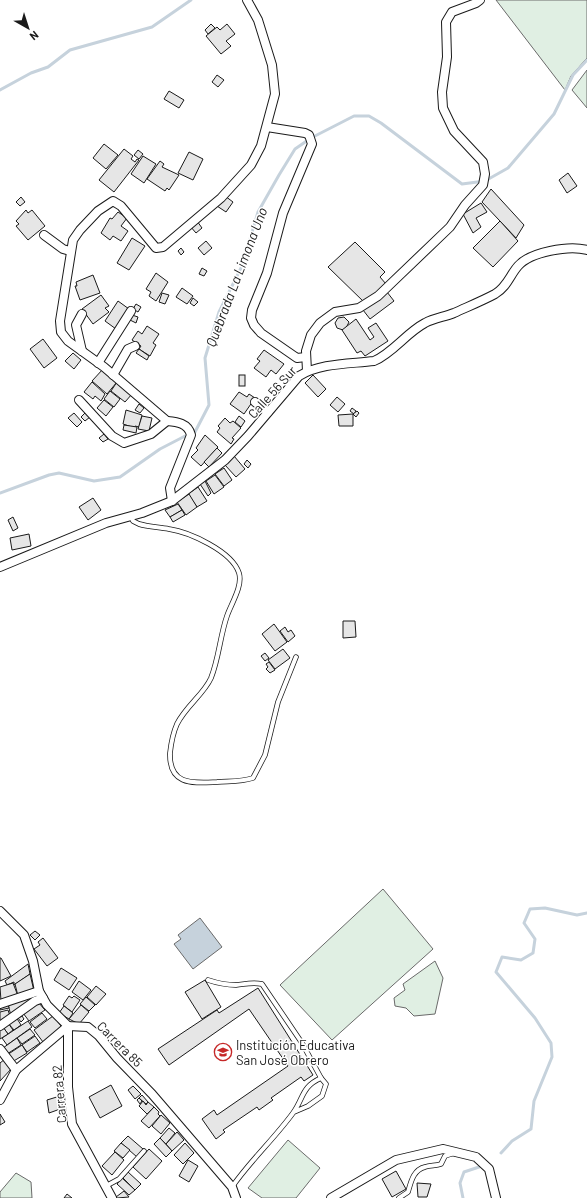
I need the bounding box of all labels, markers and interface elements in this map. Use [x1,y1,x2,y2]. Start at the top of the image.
north arrow [8,8,48,48]
text: N [28,29,42,44]
water label: Quebrada La Limona Uno [202,205,270,349]
street label: Calle 56 Sur [244,362,300,422]
street label: Carrera 85 [94,1018,146,1070]
place label: Institución Educativa San José Obrero [236,1037,355,1068]
school or university icon: Institución Educativa San José Obrero [213,1042,233,1062]
street label: Carrera 82 [48,1064,70,1124]

